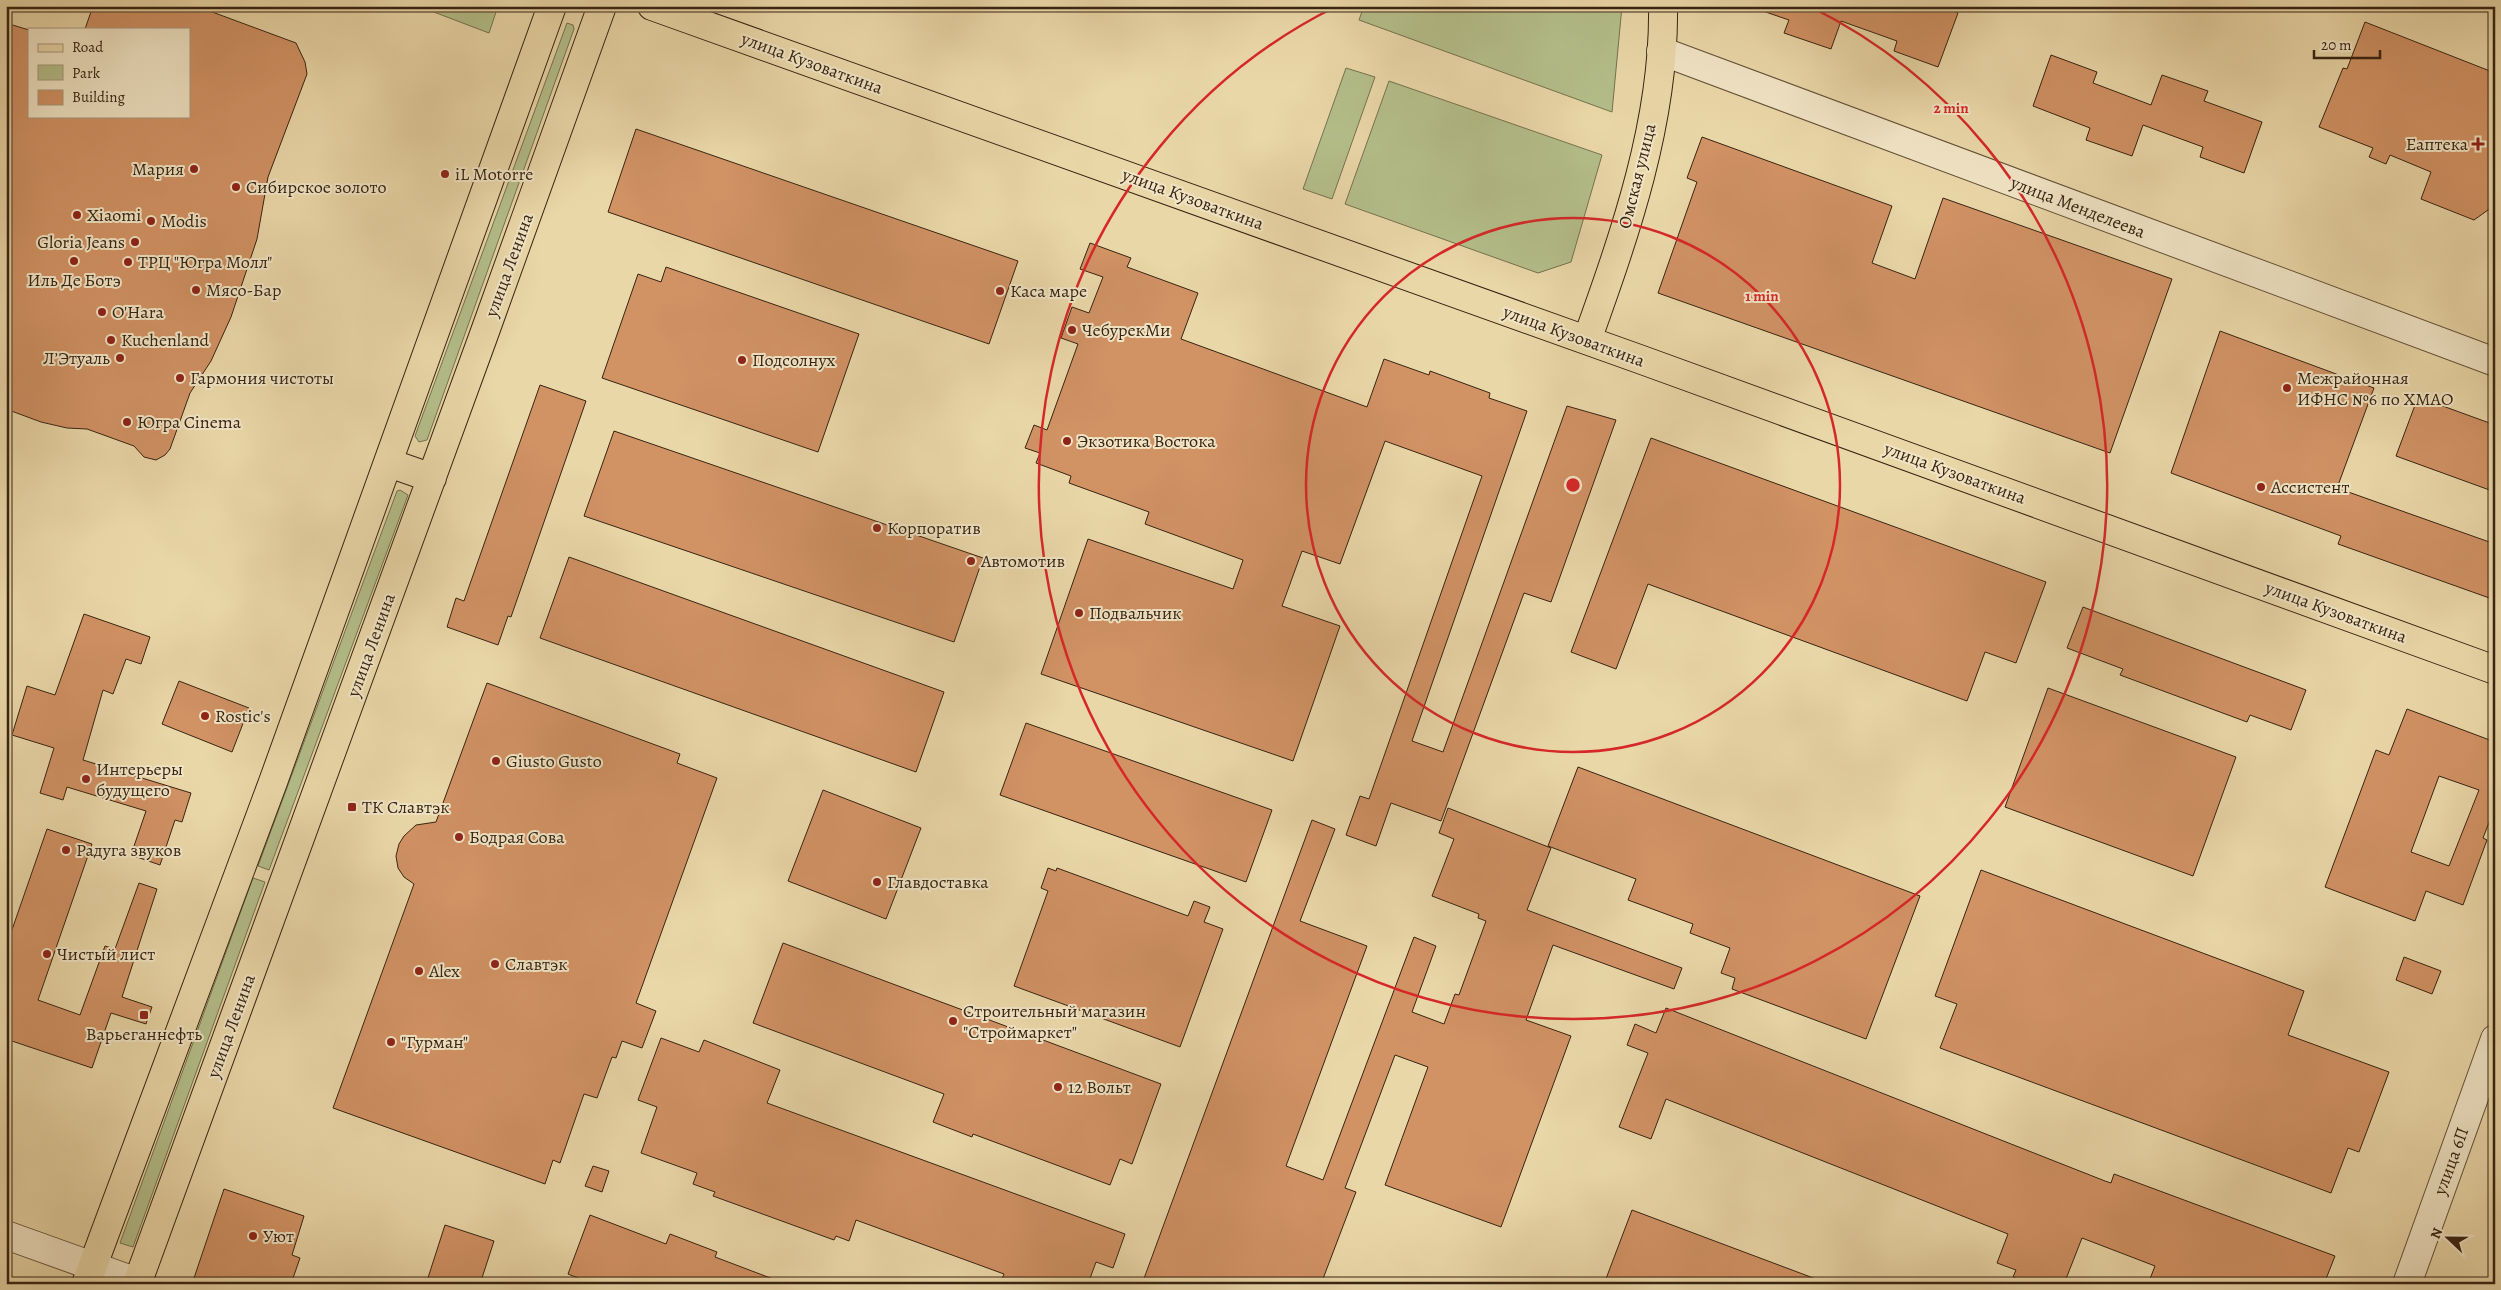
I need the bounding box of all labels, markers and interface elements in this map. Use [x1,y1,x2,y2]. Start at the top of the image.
street label: улица Кузоваткина [737,26,887,100]
legend [28,28,190,118]
scale bar [2314,28,2380,60]
text: 20 m [2321,35,2352,55]
text: Road [72,37,104,57]
text: Park [72,63,101,83]
text: Building [72,87,125,107]
text: 2 min [1933,98,1969,118]
street label: Омская улица [1612,120,1662,231]
place label: Еаптека [2406,132,2469,156]
marker: Еаптека [2472,138,2484,150]
place label: Мария [132,157,184,181]
place label: iL Motorre [455,162,533,186]
street label: улица Кузоваткина [1118,162,1268,236]
marker: Мария [188,163,200,175]
marker: iL Motorre [439,168,451,180]
street label: улица Менделеева [2006,170,2149,244]
place label: Сибирское золото [246,175,387,199]
marker: Сибирское золото [230,181,242,193]
place label: Xiaomi [87,203,141,227]
marker: Xiaomi [71,209,83,221]
place label: Modis [161,209,207,233]
street label: улица Ленина [479,209,539,321]
marker: Modis [145,215,157,227]
place label: Gloria Jeans [37,230,125,254]
marker: Gloria Jeans [129,236,141,248]
place label: ТРЦ "Югра Молл" [138,250,272,274]
marker: Иль Де Ботэ [68,255,80,267]
marker: ТРЦ "Югра Молл" [122,256,134,268]
place label: Иль Де Ботэ [27,268,121,292]
place label: Мясо-Бар [206,278,281,302]
place label: Каса маре [1010,279,1087,303]
marker: Мясо-Бар [190,284,202,296]
marker: Каса маре [994,285,1006,297]
text: 1 min [1745,286,1779,306]
street label: улица Кузоваткина [1499,299,1649,373]
place label: O'Hara [112,300,164,324]
marker: O'Hara [96,306,108,318]
place label: ЧебурекМи [1082,318,1171,342]
marker: ЧебурекМи [1066,324,1078,336]
place label: Kuchenland [121,328,209,352]
marker: Kuchenland [105,334,117,346]
place label: Л’Этуаль [43,346,110,370]
place label: Подсолнух [752,348,836,372]
marker: Л’Этуаль [114,352,126,364]
marker: Подсолнух [736,354,748,366]
place label: Гармония чистоты [190,366,334,390]
place label: Межрайонная ИФНС №6 по ХМАО [2297,366,2453,411]
marker: Гармония чистоты [174,372,186,384]
marker: Межрайонная ИФНС №6 по ХМАО [2281,382,2293,394]
place label: Югра Cinema [137,410,242,434]
marker: Югра Cinema [121,416,133,428]
place label: Экзотика Востока [1077,429,1216,453]
marker: Экзотика Востока [1061,435,1073,447]
street label: улица Кузоваткина [1880,436,2030,510]
place label: Ассистент [2270,475,2350,499]
centre of rings [1564,476,1582,494]
marker: Ассистент [2255,481,2267,493]
place label: Корпоратив [887,516,981,540]
marker: Корпоратив [871,522,883,534]
place label: Автомотив [980,549,1065,573]
marker: Автомотив [965,555,977,567]
street label: улица Кузоваткина [2261,575,2411,649]
street label: улица Ленина [341,589,401,701]
place label: Подвальчик [1089,601,1182,625]
marker: Подвальчик [1073,607,1085,619]
place label: Rostic's [215,704,271,728]
marker: Rostic's [199,710,211,722]
place label: Giusto Gusto [506,749,602,773]
marker: Giusto Gusto [490,755,502,767]
place label: Интерьеры будущего [96,757,183,802]
marker: Интерьеры будущего [80,773,92,785]
place label: ТК Славтэк [362,795,450,819]
marker: ТК Славтэк [346,801,358,813]
place label: Бодрая Сова [469,825,565,849]
marker: Бодрая Сова [453,831,465,843]
place label: Радуга звуков [76,838,181,862]
marker: Радуга звуков [60,844,72,856]
place label: Главдоставка [887,870,989,894]
marker: Главдоставка [871,876,883,888]
place label: Чистый лист [57,942,155,966]
marker: Чистый лист [41,948,53,960]
place label: Славтэк [505,952,568,976]
marker: Славтэк [489,958,501,970]
place label: Alex [428,959,460,983]
marker: Alex [413,965,425,977]
street label: улица Ленина [201,970,261,1082]
place label: Строительный магазин "Строймаркет" [963,999,1146,1044]
marker: Варьеганнефть [138,1009,150,1021]
marker: Строительный магазин "Строймаркет" [947,1015,959,1027]
place label: Варьеганнефть [86,1022,202,1046]
place label: "Гурман" [401,1030,468,1054]
marker: "Гурман" [385,1036,397,1048]
place label: 12 Вольт [1068,1075,1131,1099]
marker: 12 Вольт [1052,1081,1064,1093]
street label: улица 6П [2427,1124,2474,1199]
north arrow [2424,1212,2474,1262]
place label: Уют [263,1224,294,1248]
text: N [2426,1225,2447,1242]
marker: Уют [247,1230,259,1242]

